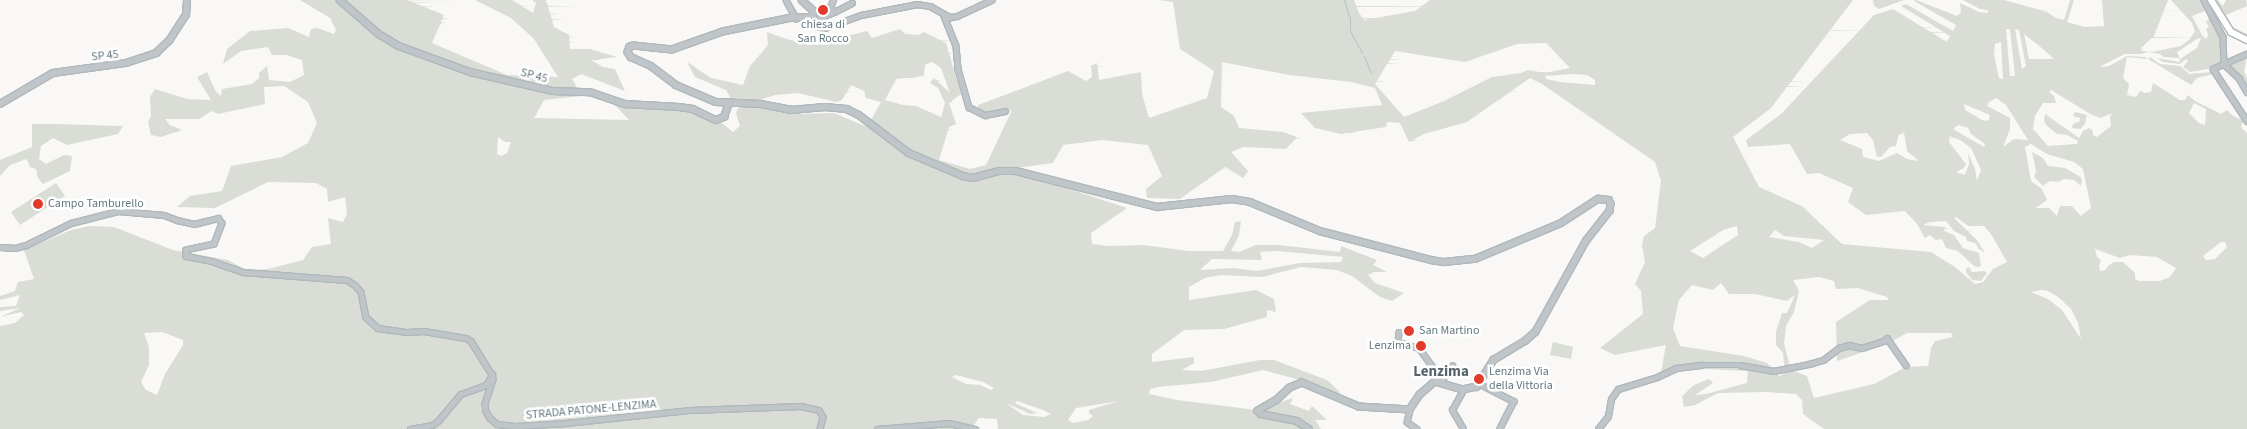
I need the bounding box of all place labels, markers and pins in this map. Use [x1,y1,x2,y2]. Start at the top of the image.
marker: chiesa di San Rocco [817,4,829,16]
place label: chiesa di San Rocco [797,18,849,46]
place label: Campo Tamburello [48,197,144,211]
marker: Campo Tamburello [32,198,44,210]
place label: San Martino [1419,324,1479,338]
marker: San Martino [1403,325,1415,337]
place label: Lenzima [1369,339,1411,353]
marker: Lenzima [1415,340,1427,352]
place label: Lenzima Via della Vittoria [1489,365,1553,393]
marker: Lenzima Via della Vittoria [1473,373,1485,385]

